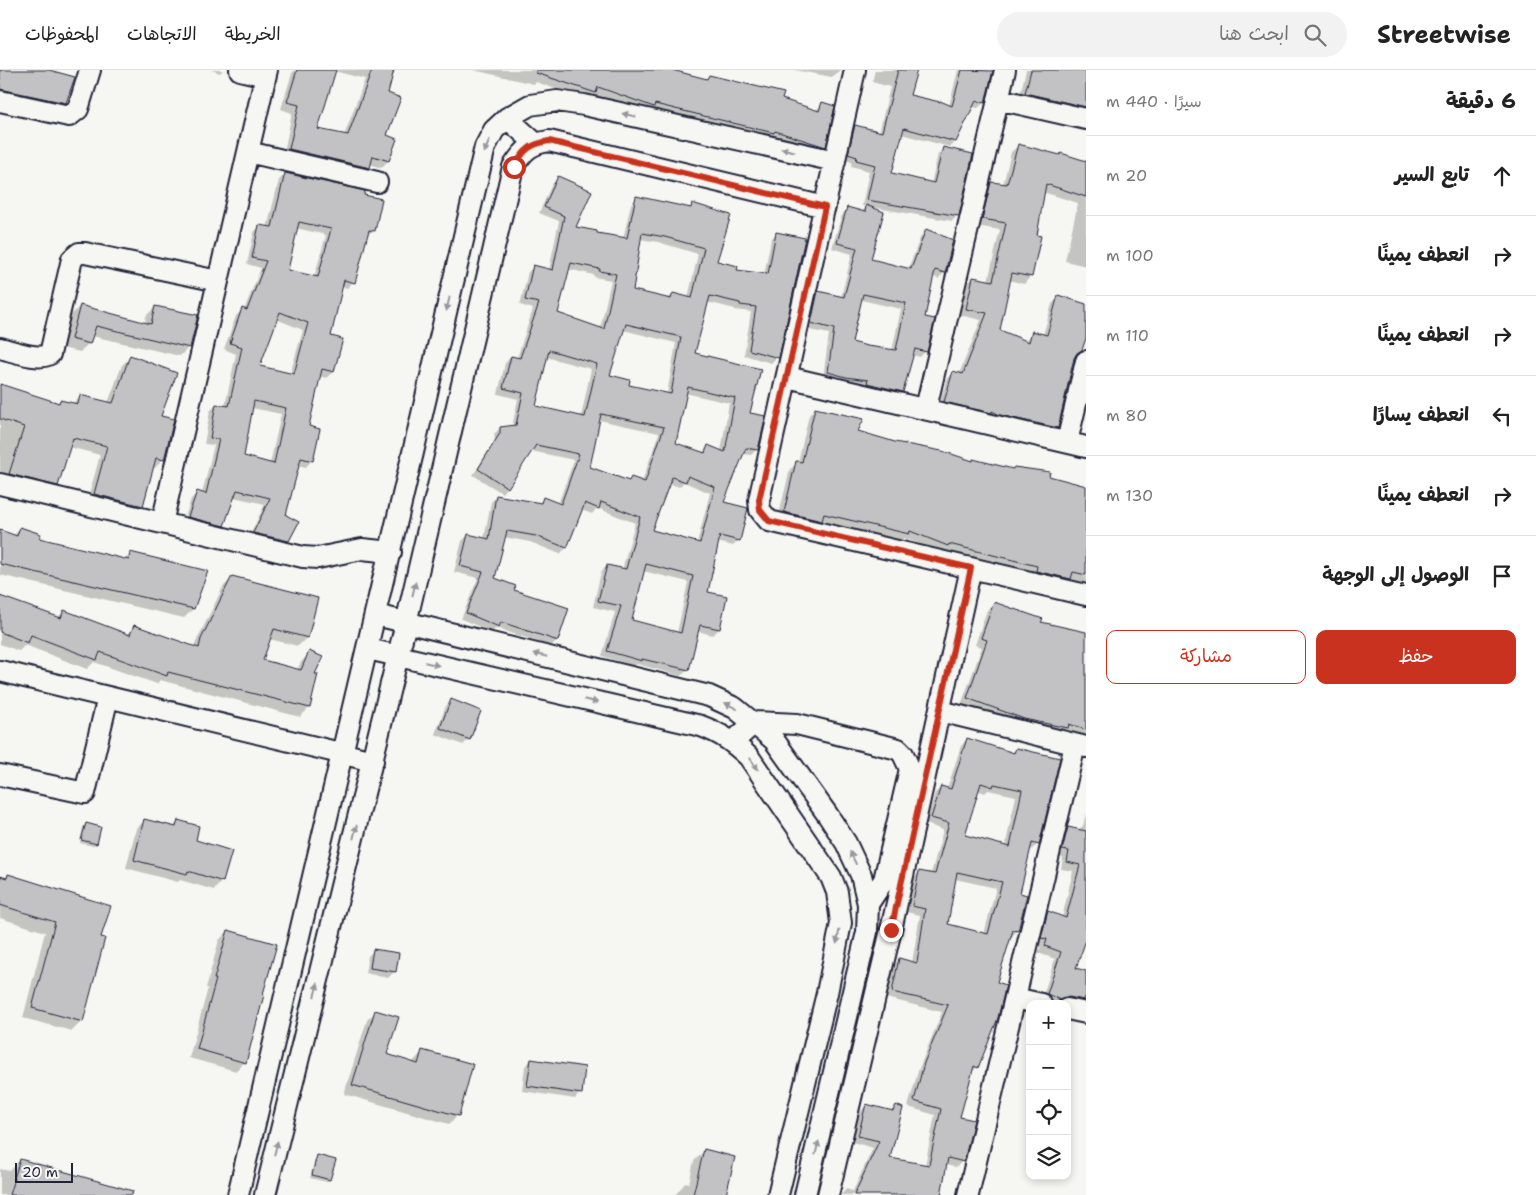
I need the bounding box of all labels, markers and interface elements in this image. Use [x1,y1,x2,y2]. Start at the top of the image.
search box [997,12,1347,57]
text: Streetwise [1377,19,1511,51]
text: ابحث هنا [1219,21,1289,46]
icon: search [1301,21,1329,49]
text: المحفوظات [25,22,99,46]
text: الاتجاهات [127,22,197,46]
text: الخريطة [225,22,281,46]
text: 6 دقيقة [1446,87,1516,115]
text: سيرًا · 440 m [1106,91,1202,112]
one-way arrow [621,111,636,119]
one-way arrow [482,139,490,153]
one-way arrow [780,146,795,154]
route start [503,156,526,179]
text: تابع السير [1395,162,1469,187]
icon: ahead [1488,162,1516,190]
text: 20 m [1106,165,1147,186]
text: انعطف يمينًا [1378,242,1469,267]
icon: right [1488,242,1516,270]
text: 100 m [1106,245,1154,266]
one-way arrow [444,296,452,311]
text: انعطف يمينًا [1378,322,1469,347]
icon: right [1488,322,1516,350]
text: 110 m [1106,325,1149,346]
text: انعطف يسارًا [1373,402,1469,427]
icon: left [1488,402,1516,430]
text: 80 m [1106,405,1147,426]
text: انعطف يمينًا [1378,482,1469,507]
icon: right [1488,482,1516,510]
text: 130 m [1106,485,1153,506]
text: الوصول إلى الوجهة [1322,562,1469,587]
icon: arrive [1488,562,1516,590]
one-way arrow [410,582,418,597]
button: مشاركة [1106,630,1306,684]
button: حفظ [1316,630,1516,684]
one-way arrow [533,651,548,659]
one-way arrow [425,660,440,668]
one-way arrow [583,697,598,705]
one-way arrow [723,702,738,710]
one-way arrow [749,758,759,771]
one-way arrow [351,825,359,840]
one-way arrow [848,851,856,865]
route end [880,919,903,942]
one-way arrow [834,929,842,945]
one-way arrow [312,982,320,998]
map controls [1026,1000,1071,1180]
button: + [1026,1000,1071,1045]
button: − [1026,1045,1071,1090]
button: locate [1026,1090,1071,1135]
button: layers [1026,1135,1071,1180]
one-way arrow [272,1140,280,1155]
one-way arrow [813,1140,821,1155]
scale bar [15,1160,72,1183]
text: 20 m [22,1163,58,1181]

